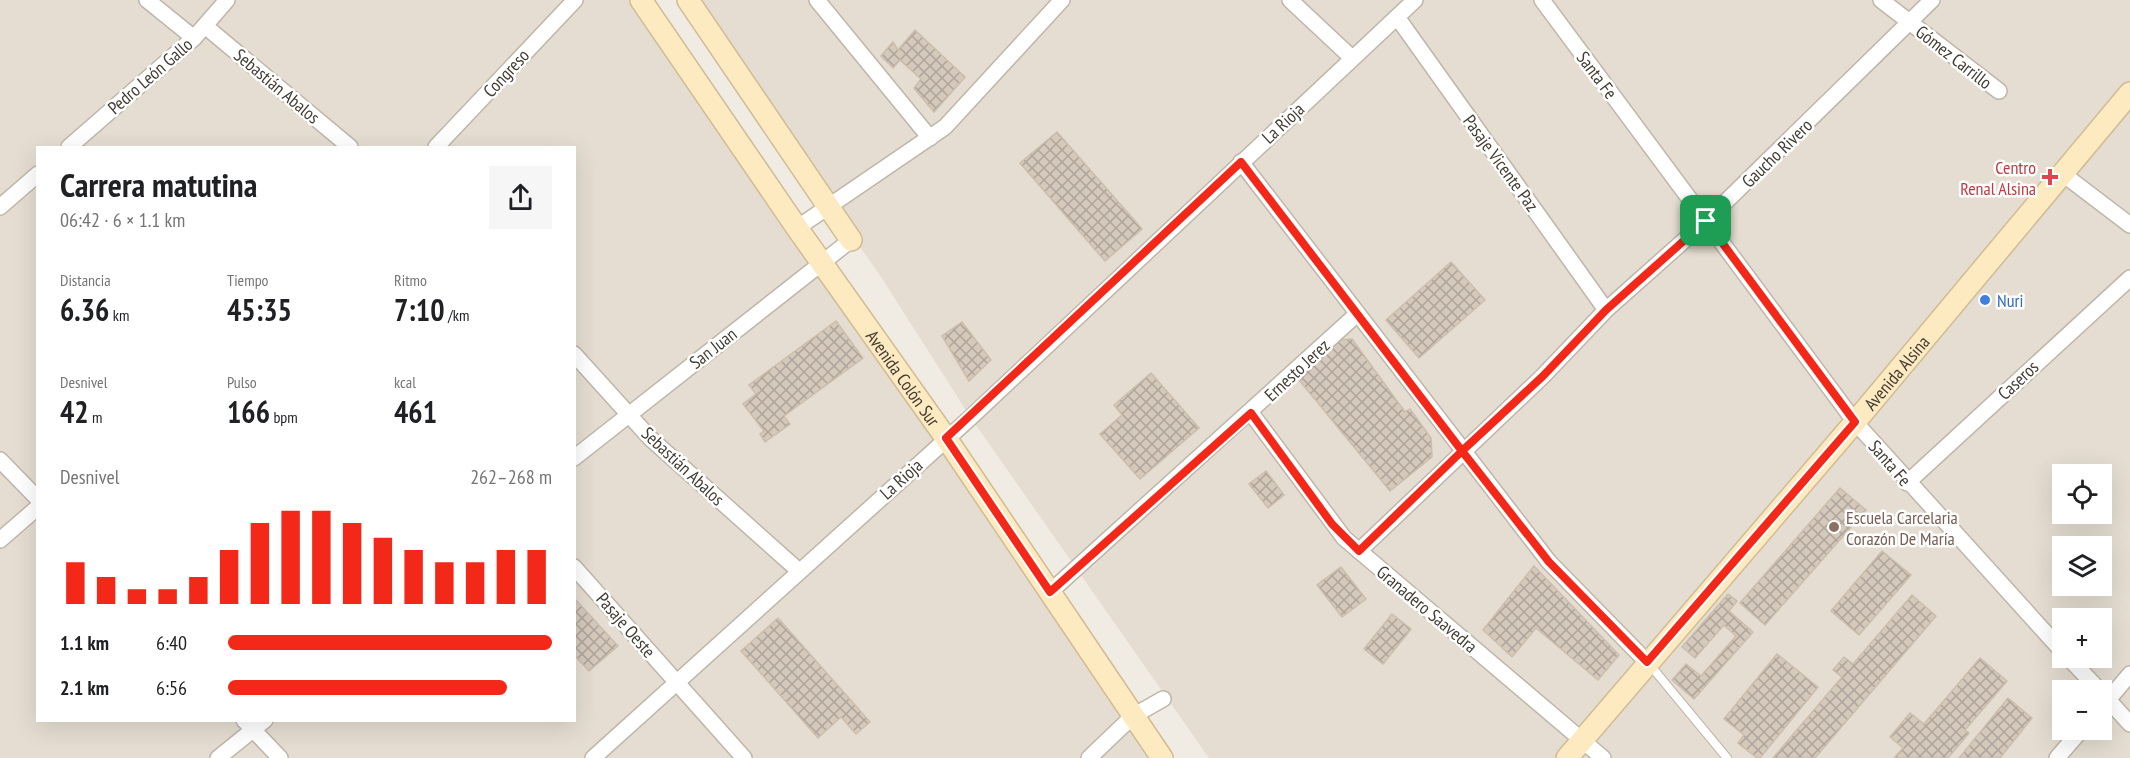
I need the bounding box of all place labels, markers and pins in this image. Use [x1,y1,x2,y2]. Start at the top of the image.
place label: Centro Renal Alsina [1960,156,2036,200]
marker: Centro Renal Alsina [2041,168,2059,186]
pin [1680,195,1731,246]
place label: Nuri [1997,289,2023,312]
marker: Nuri [1978,293,1992,307]
place label: Escuela Carcelaria Corazón De María [1846,506,1958,550]
marker: Escuela Carcelaria Corazón De María [1827,520,1841,534]

